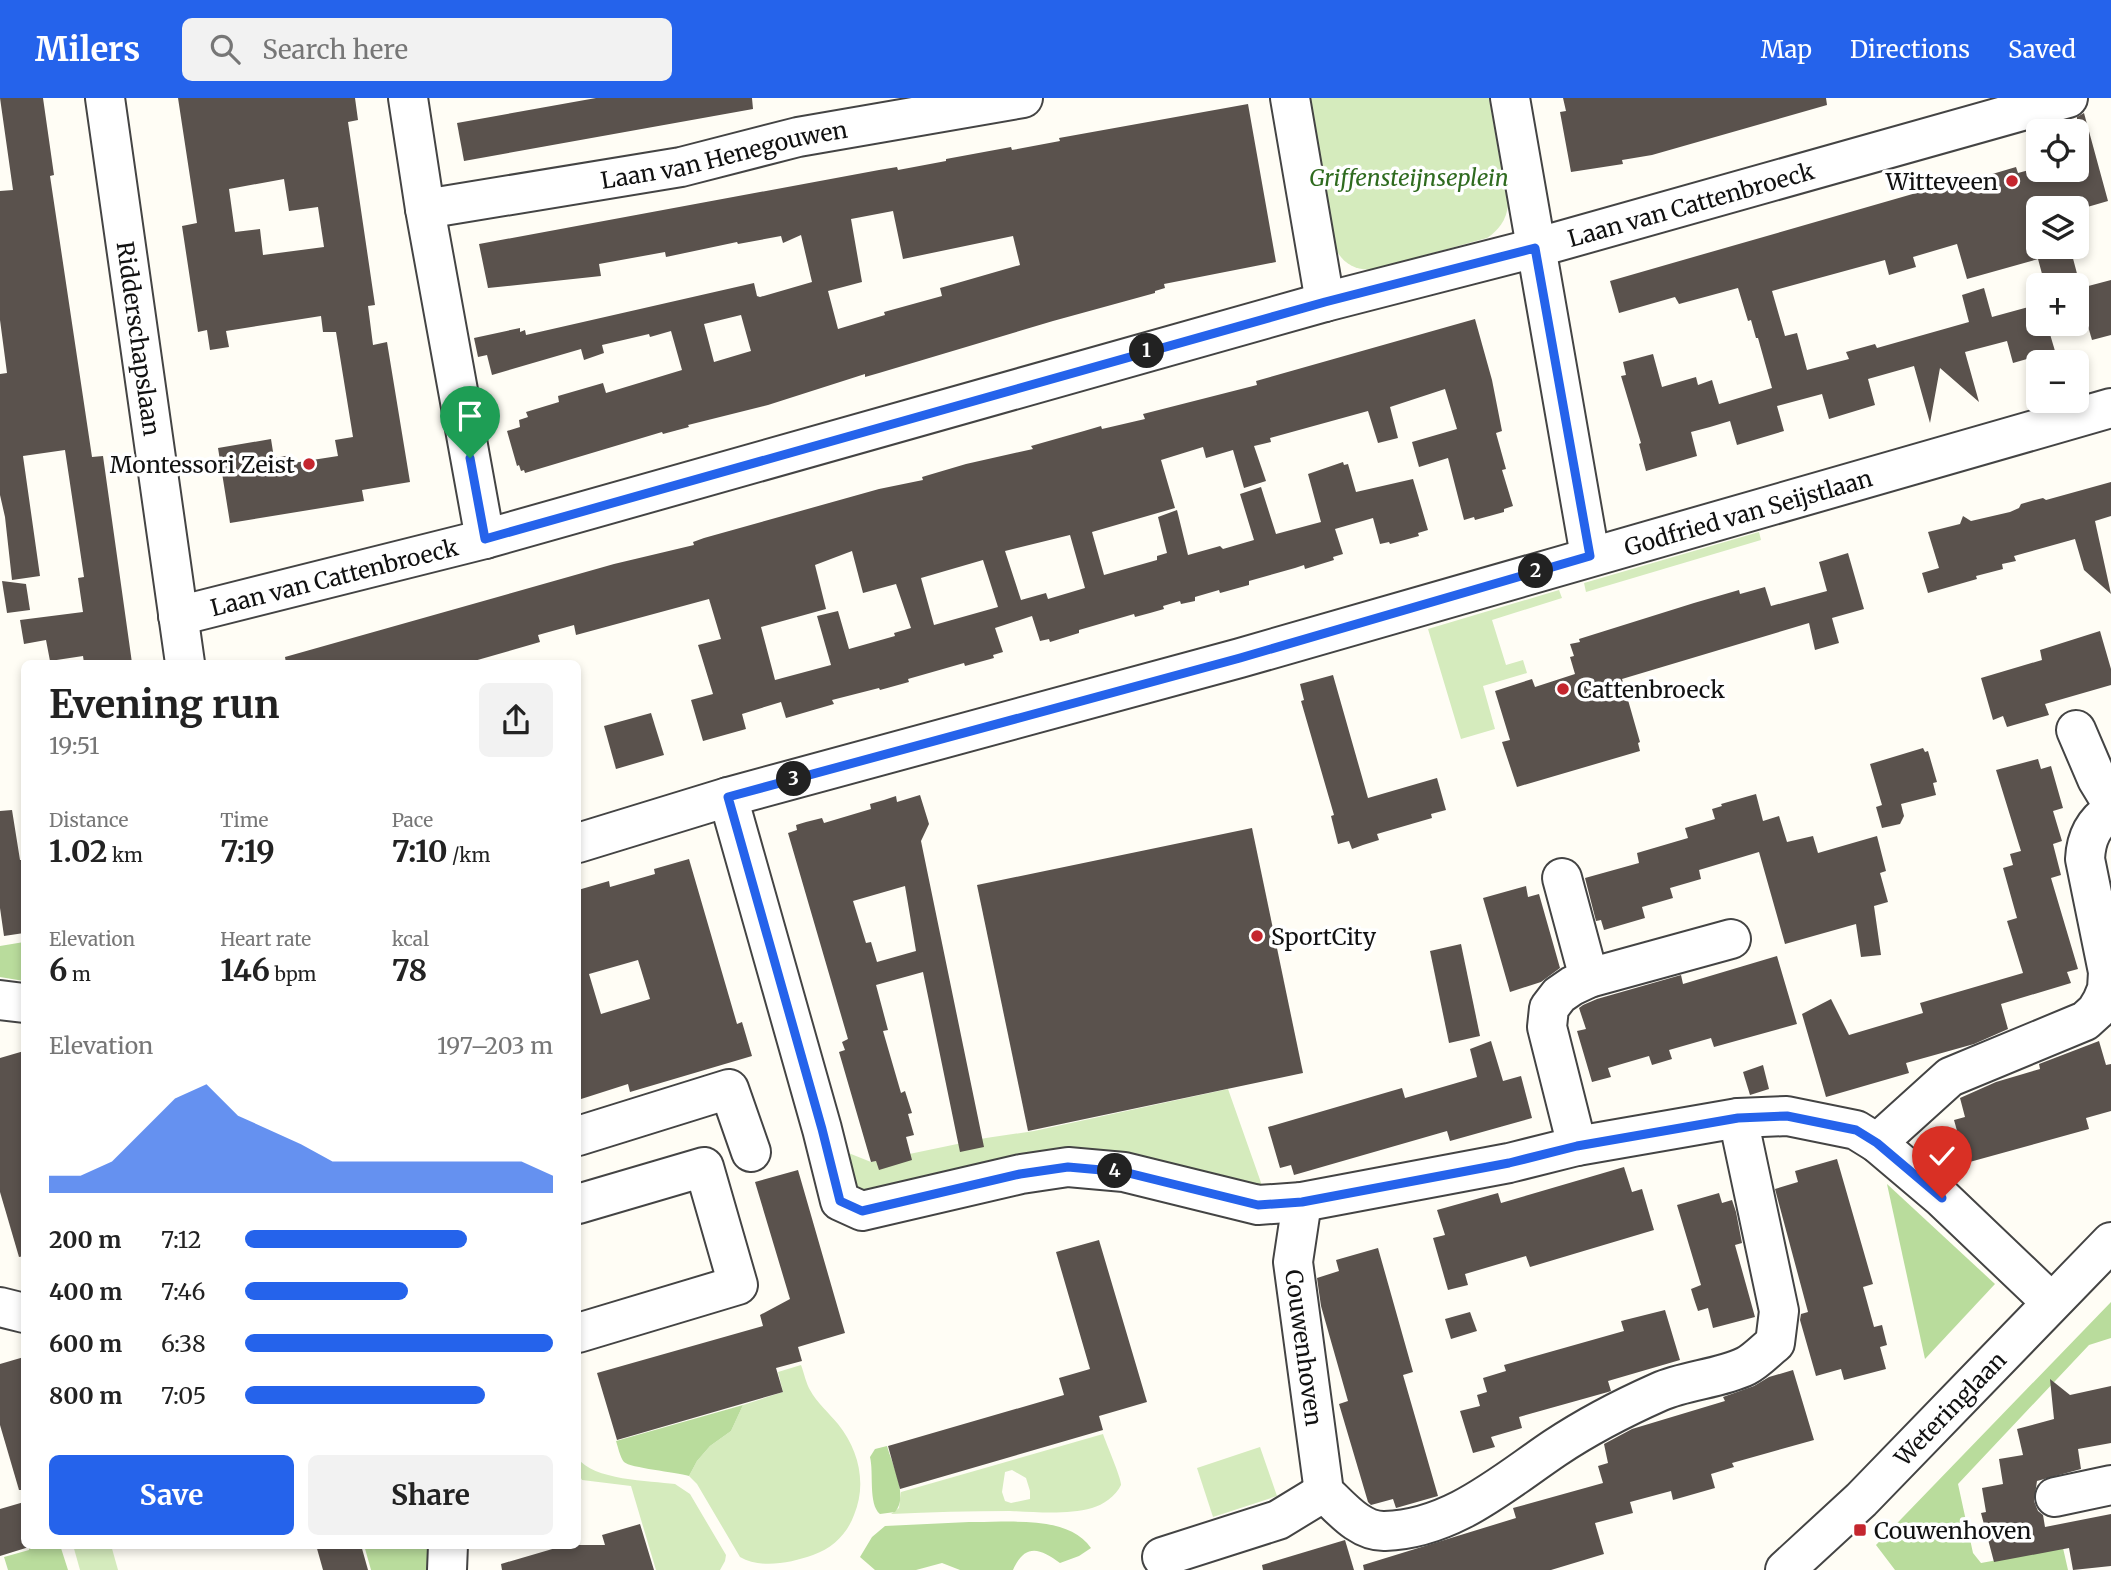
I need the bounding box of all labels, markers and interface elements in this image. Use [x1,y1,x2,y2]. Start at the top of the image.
search box [182,18,672,81]
text: Milers [35,29,140,70]
icon: search [206,30,244,68]
text: Search here [262,33,408,66]
text: Map [1761,34,1812,65]
text: Directions [1850,34,1970,65]
text: Saved [2008,34,2076,65]
street label: Laan van Henegouwen [598,114,849,194]
map controls [2026,119,2089,413]
button: locate [2026,119,2089,182]
street label: Laan van Cattenbroeck [1564,156,1818,253]
park label: Griffensteijnseplein [1309,163,1509,192]
place label: Witteveen [1885,167,1998,196]
marker: Witteveen [2004,173,2020,189]
button: layers [2026,196,2089,259]
street label: Ridderschapslaan [111,240,167,438]
button: + [2026,273,2089,336]
pin: 1 [1130,334,1164,368]
text: 1 [1142,338,1151,362]
button: − [2026,350,2089,413]
pin [440,386,500,458]
icon: arrive [451,397,489,435]
place label: Montessori Zeist [110,450,295,479]
marker: Montessori Zeist [301,456,317,472]
street label: Godfried van Seijstlaan [1621,463,1875,562]
street label: Laan van Cattenbroeck [207,532,461,622]
pin: 2 [1518,554,1554,588]
text: 2 [1530,558,1541,582]
place label: Cattenbroeck [1577,675,1725,704]
text: Evening run [49,681,280,728]
marker: Cattenbroeck [1555,681,1571,697]
button: share [479,683,553,757]
text: 19:51 [49,731,100,760]
pin: 3 [776,762,812,796]
text: 3 [788,766,799,790]
text: Distance [49,808,128,832]
text: Time [220,808,269,832]
text: Pace [392,808,433,832]
text: 1.02 [49,832,107,870]
text: 7:19 [220,832,275,870]
text: 7:10 [392,832,448,870]
text: km [107,843,143,867]
text: /km [448,843,490,867]
place label: SportCity [1271,922,1377,951]
text: Elevation [49,927,135,951]
text: Heart rate [220,927,311,951]
text: kcal [392,927,429,951]
marker: SportCity [1249,928,1265,944]
text: 6 [49,951,67,989]
text: 146 [220,951,270,989]
text: 78 [392,951,427,989]
text: m [67,962,91,986]
text: bpm [270,962,316,986]
text: Elevation [49,1031,153,1060]
text: 197–203 m [437,1031,553,1060]
pin [1912,1126,1972,1198]
icon: check [1923,1137,1961,1175]
pin: 4 [1098,1154,1132,1188]
text: 4 [1108,1158,1121,1182]
text: 200 m [49,1225,121,1254]
text: 7:12 [161,1225,202,1254]
street label: Couwenhoven [1280,1268,1329,1428]
text: 400 m [49,1277,123,1306]
text: 7:46 [161,1277,205,1306]
text: 600 m [49,1329,122,1358]
text: 6:38 [161,1329,206,1358]
street label: Weteringlaan [1887,1345,2012,1472]
text: 800 m [49,1381,122,1410]
text: 7:05 [161,1381,206,1410]
button: Save [49,1455,294,1535]
button: Share [308,1455,553,1535]
place label: Couwenhoven [1874,1516,2031,1545]
marker: Couwenhoven [1852,1522,1868,1538]

